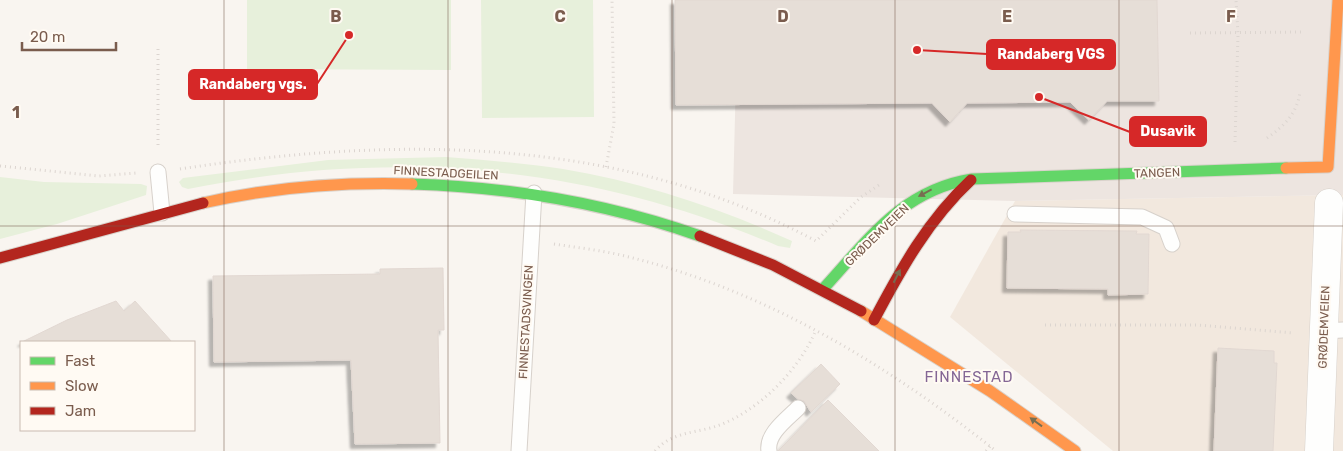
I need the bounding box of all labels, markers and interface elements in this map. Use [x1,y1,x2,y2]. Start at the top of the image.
text: B [330,7,342,26]
text: C [554,7,566,26]
text: D [777,7,789,26]
text: E [1002,7,1012,26]
text: F [1226,7,1236,26]
scale bar [22,20,116,52]
text: 20 m [30,28,65,46]
callout: Randaberg VGS [987,40,1115,69]
text: Randaberg VGS [997,46,1105,63]
callout: Randaberg vgs. [189,70,317,99]
text: Randaberg vgs. [199,76,307,93]
text: 1 [12,103,20,122]
callout: Dusavik [1130,117,1206,146]
text: Dusavik [1140,123,1196,140]
street label: FINNESTADGEILEN [393,163,499,183]
street label: TANGEN [1134,165,1180,181]
one-way arrow [918,189,933,197]
street label: GRØDEMVEIEN [842,201,912,269]
street label: FINNESTADSVINGEN [516,265,536,379]
one-way arrow [893,269,901,284]
street label: GRØDEMVEIEN [1316,285,1332,369]
legend [20,341,195,431]
text: Fast [65,352,95,370]
district label: FINNESTAD [925,368,1013,386]
text: Slow [65,377,98,395]
text: Jam [65,402,96,420]
one-way arrow [1029,417,1043,427]

